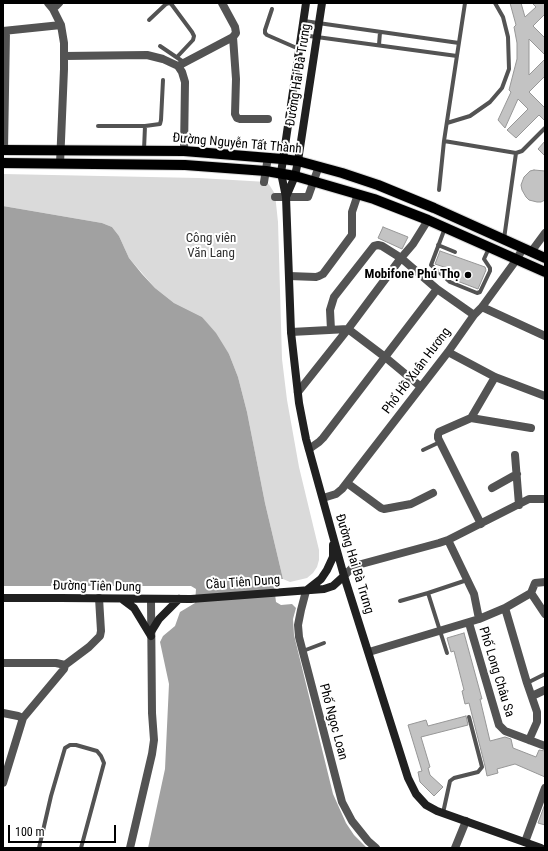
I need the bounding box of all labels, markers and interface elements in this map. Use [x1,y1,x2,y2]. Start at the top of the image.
street label: Đường Hai Bà Trưng [283,23,315,127]
street label: Đường Nguyễn Tất Thành [172,131,302,157]
park label: Công viên Văn Lang [186,231,236,262]
place label: Mobifone Phú Thọ [365,267,460,283]
marker: Mobifone Phú Thọ [463,270,473,280]
street label: Phố Hồ Xuân Hương [380,325,454,417]
street label: Đường Hai Bà Trưng [331,512,377,616]
street label: Cầu Tiên Dung [205,573,281,593]
street label: Đường Tiên Dung [53,578,141,596]
street label: Phố Long Châu Sa [475,625,517,719]
street label: Phố Ngọc Loan [315,682,351,762]
scale bar [10,817,118,843]
text: 100 m [15,825,45,839]

